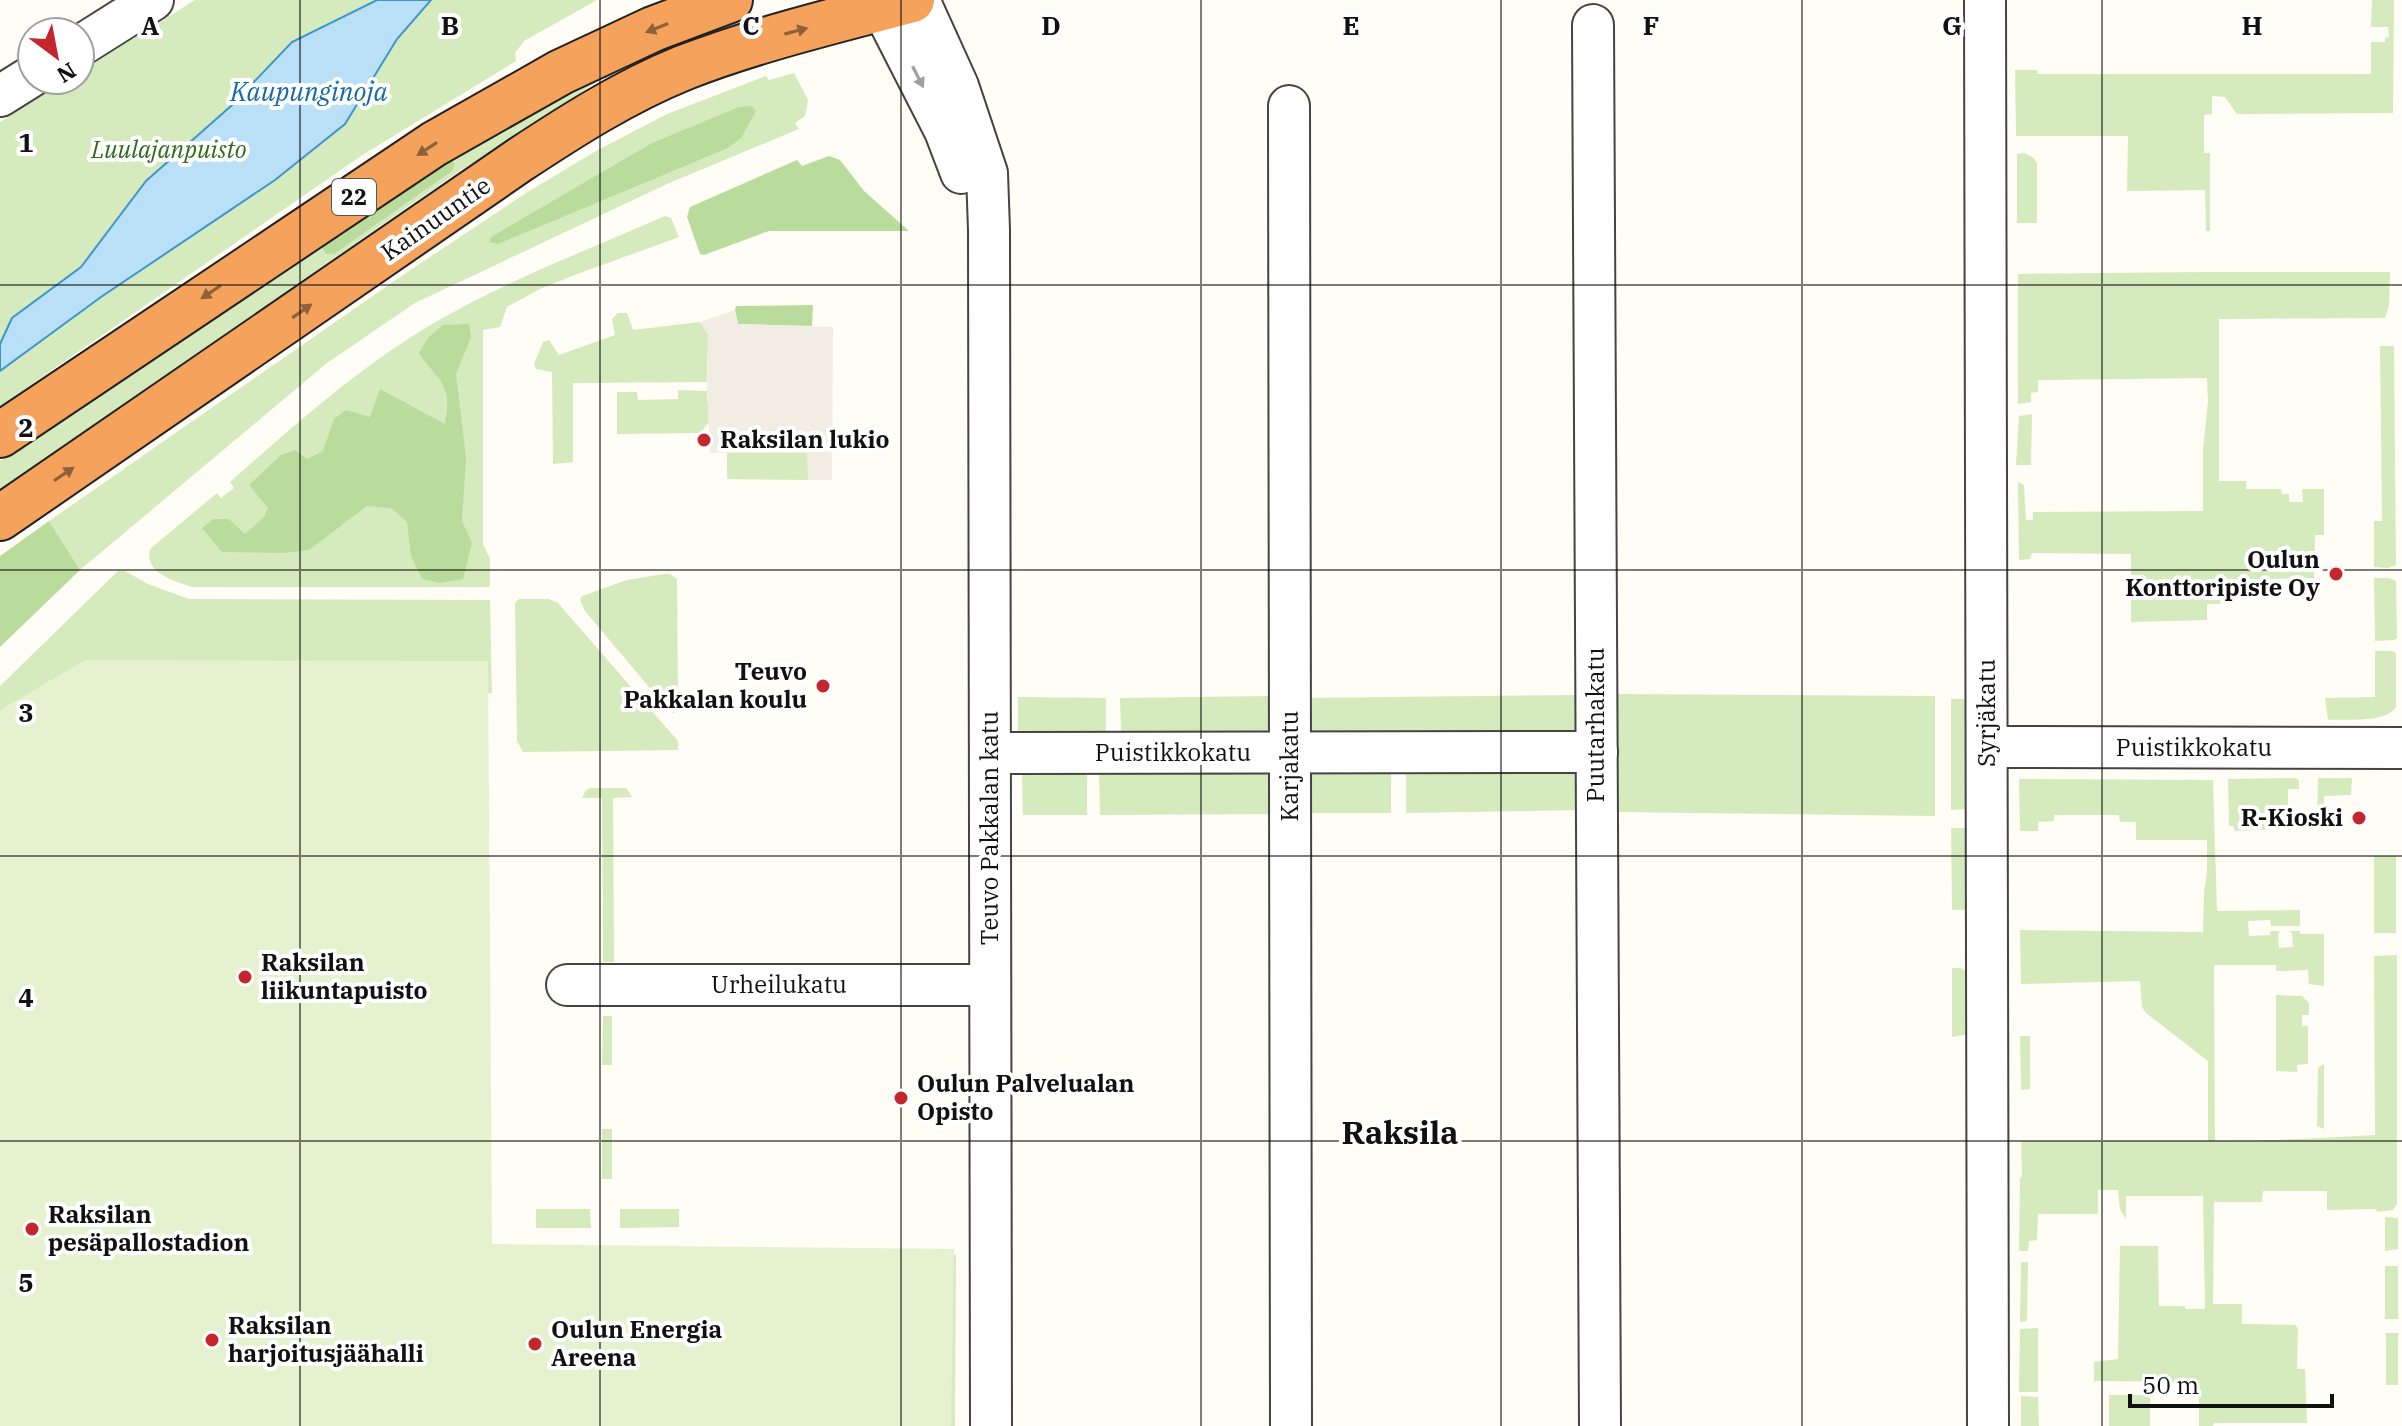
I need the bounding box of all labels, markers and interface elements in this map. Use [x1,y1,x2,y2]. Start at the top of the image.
text: A [141,8,159,42]
text: B [441,8,459,42]
text: C [742,8,760,42]
text: D [1041,8,1061,42]
text: E [1342,8,1360,42]
text: F [1643,8,1659,42]
text: G [1942,8,1962,42]
text: H [2241,8,2263,42]
north arrow [16,16,96,96]
one-way arrow [645,22,669,35]
one-way arrow [785,24,809,37]
text: N [52,56,82,90]
one-way arrow [911,66,924,89]
water label: Kaupunginoja [229,74,388,108]
text: 1 [18,125,34,159]
park label: Luulajanpuisto [90,133,247,165]
one-way arrow [417,141,438,156]
street label: Kainuuntie [374,169,496,268]
road number: 22 [332,179,376,215]
one-way arrow [200,285,221,300]
one-way arrow [291,304,312,319]
text: 2 [18,410,34,444]
place label: Raksilan lukio [720,423,890,455]
marker: Raksilan lukio [695,431,713,449]
one-way arrow [54,467,75,482]
place label: Oulun Konttoripiste Oy [2125,543,2320,603]
marker: Oulun Konttoripiste Oy [2327,565,2345,583]
street label: Puutarhakatu [1579,647,1611,803]
place label: Teuvo Pakkalan koulu [623,655,807,715]
street label: Syrjäkatu [1970,659,2002,767]
marker: Teuvo Pakkalan koulu [814,677,832,695]
text: 3 [18,695,34,729]
street label: Karjakatu [1273,710,1305,821]
street label: Teuvo Pakkalan katu [973,711,1005,945]
street label: Puistikkokatu [2116,731,2272,763]
street label: Puistikkokatu [1095,736,1251,768]
place label: R-Kioski [2241,801,2343,833]
marker: R-Kioski [2350,809,2368,827]
place label: Raksilan liikuntapuisto [261,946,427,1006]
marker: Raksilan liikuntapuisto [236,968,254,986]
street label: Urheilukatu [711,968,847,1000]
text: 4 [18,980,34,1014]
place label: Oulun Palvelualan Opisto [917,1067,1134,1127]
marker: Oulun Palvelualan Opisto [892,1089,910,1107]
district label: Raksila [1341,1111,1459,1153]
place label: Raksilan pesäpallostadion [48,1198,249,1258]
marker: Raksilan pesäpallostadion [23,1220,41,1238]
text: 5 [18,1265,34,1299]
place label: Raksilan harjoitusjäähalli [228,1309,424,1369]
place label: Oulun Energia Areena [551,1313,723,1373]
marker: Raksilan harjoitusjäähalli [203,1331,221,1349]
marker: Oulun Energia Areena [526,1335,544,1353]
scale bar [2130,1358,2332,1408]
text: 50 m [2142,1369,2199,1401]

